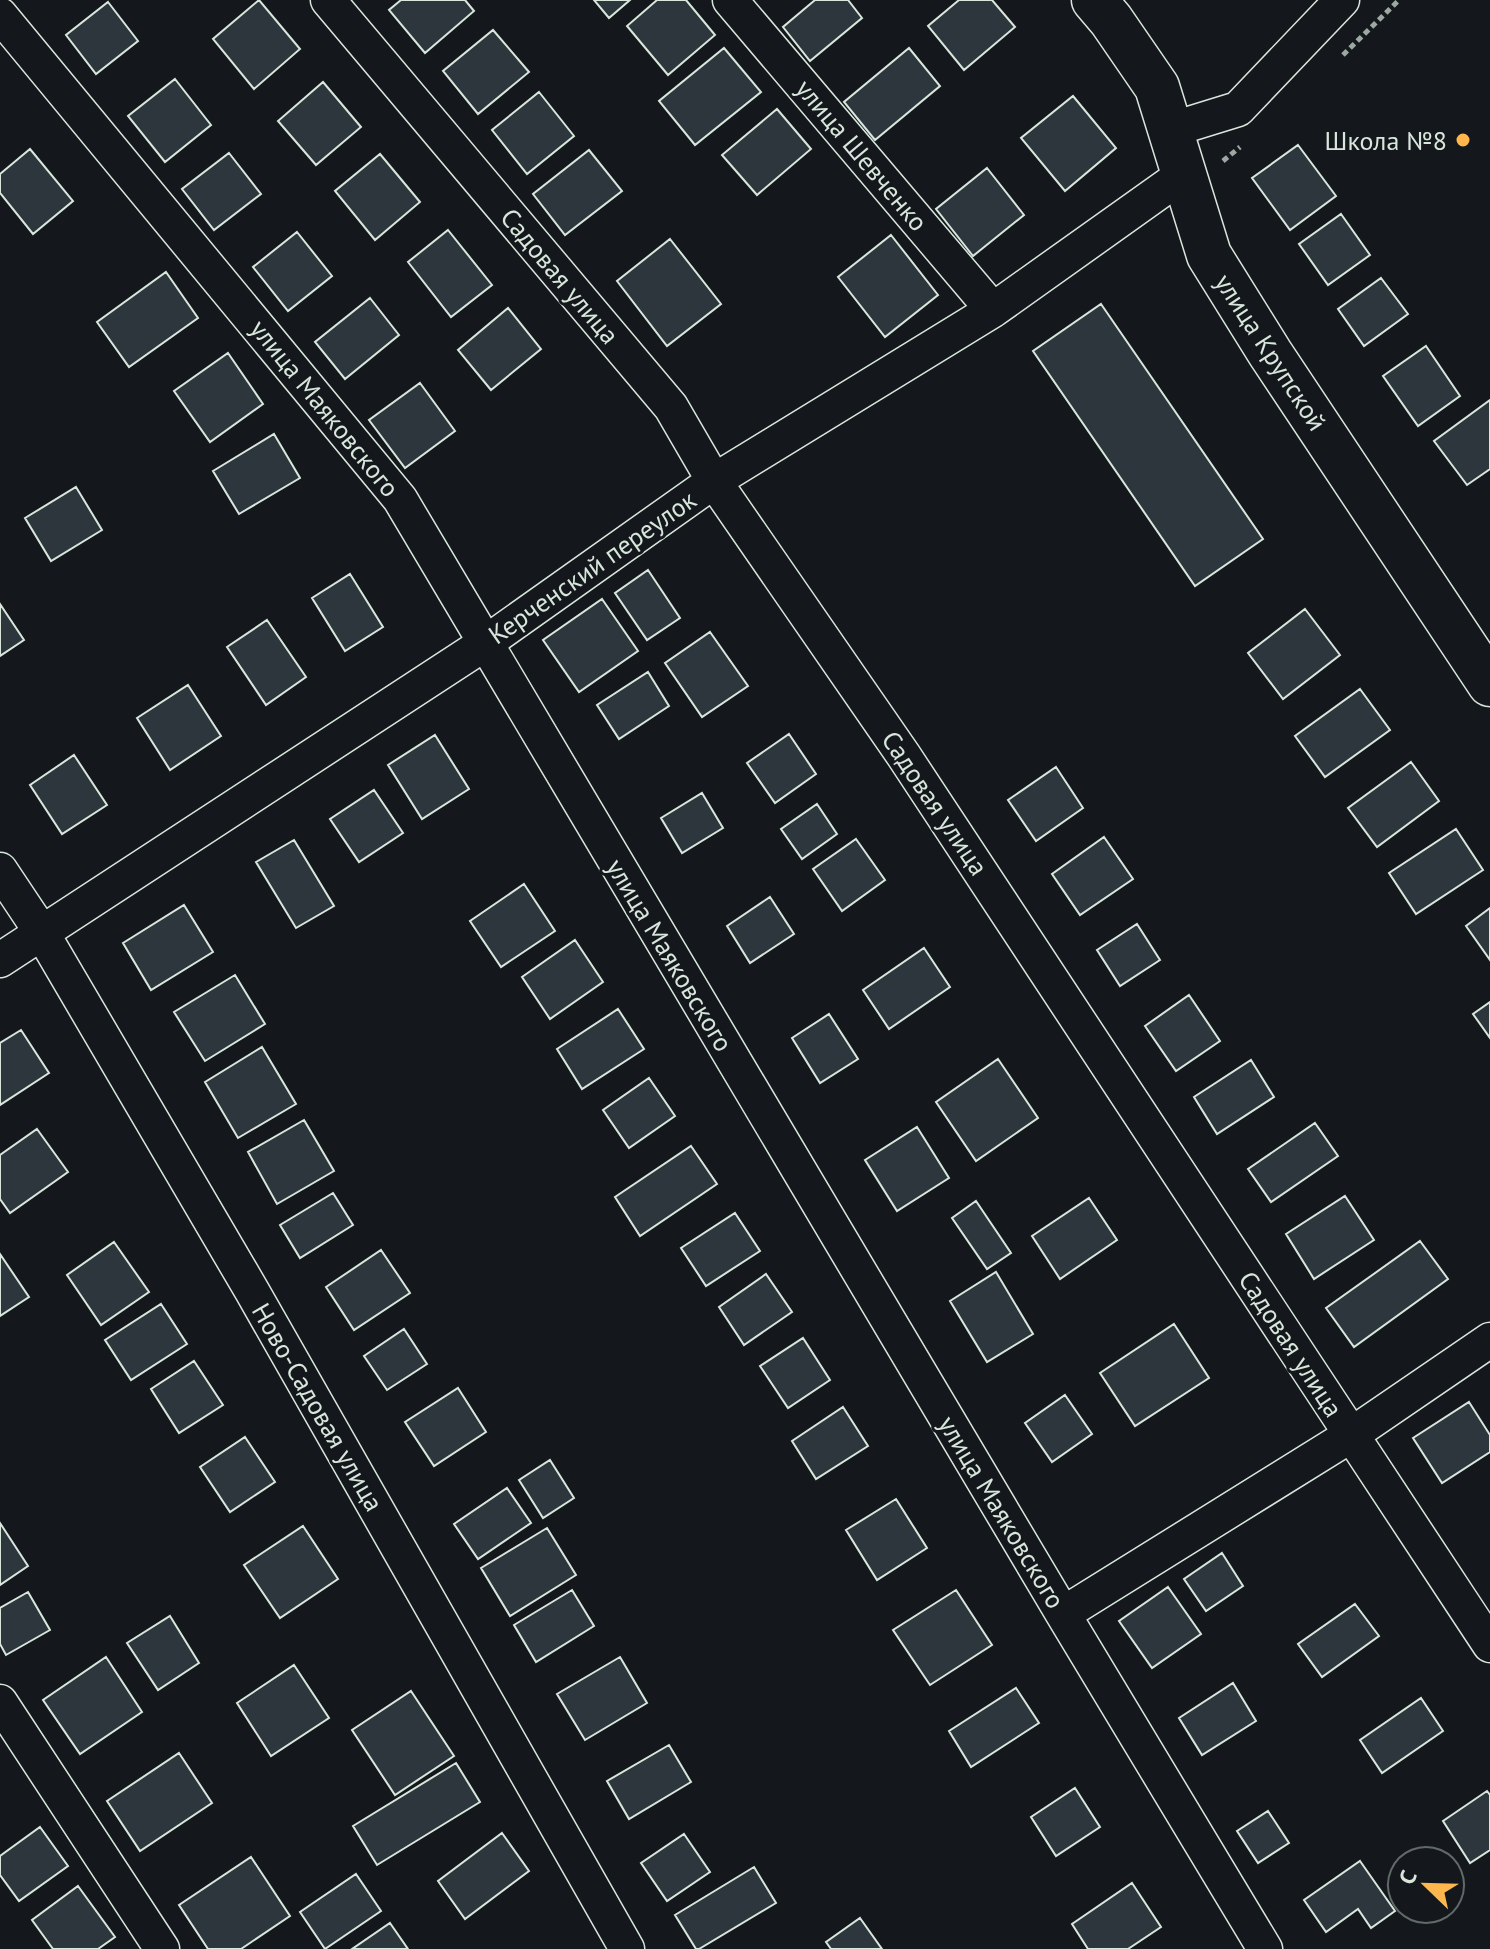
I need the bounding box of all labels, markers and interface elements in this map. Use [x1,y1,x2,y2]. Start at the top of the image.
street label: улица Шевченко [789,72,935,238]
place label: Школа №8 [1325,124,1447,157]
marker: Школа №8 [1454,131,1472,149]
street label: Садовая улица [494,201,626,351]
street label: улица Крупской [1208,267,1334,437]
street label: улица Маяковского [243,313,407,503]
street label: Керченский переулок [482,483,703,651]
street label: Садовая улица [875,725,995,881]
street label: улица Маяковского [599,853,741,1057]
street label: Садовая улица [1232,1265,1350,1423]
street label: Ново-Садовая улица [245,1297,391,1517]
street label: улица Маяковского [931,1410,1073,1614]
north arrow [1386,1845,1466,1925]
text: С [1392,1866,1423,1888]

